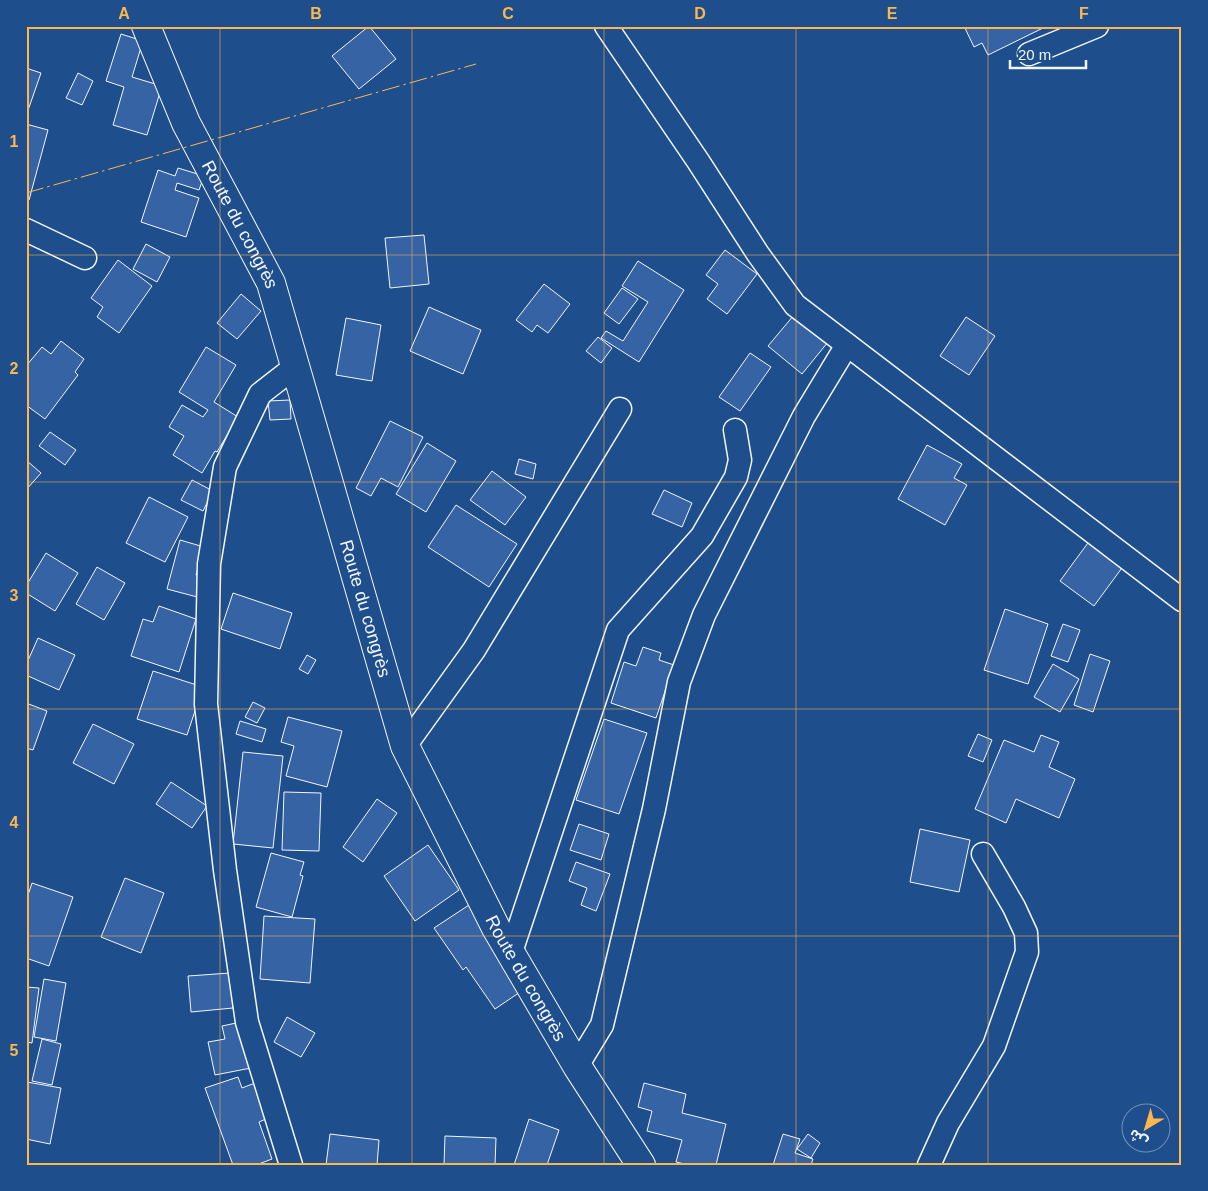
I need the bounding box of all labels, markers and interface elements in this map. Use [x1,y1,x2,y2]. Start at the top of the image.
text: A [118,5,130,22]
text: B [310,5,322,22]
text: C [502,5,514,22]
text: D [694,5,706,22]
text: E [887,5,898,22]
text: F [1079,5,1089,22]
scale bar [1010,38,1087,70]
text: 20 m [1018,46,1051,63]
text: 1 [10,133,19,150]
street label: Route du congrès [198,157,282,291]
text: 2 [10,360,19,377]
street label: Route du congrès [336,537,395,680]
text: 3 [10,587,19,604]
text: 4 [10,814,19,831]
street label: Route du congrès [481,912,570,1045]
text: 5 [10,1042,19,1059]
north arrow [1120,1104,1170,1154]
text: ش [1126,1126,1150,1150]

